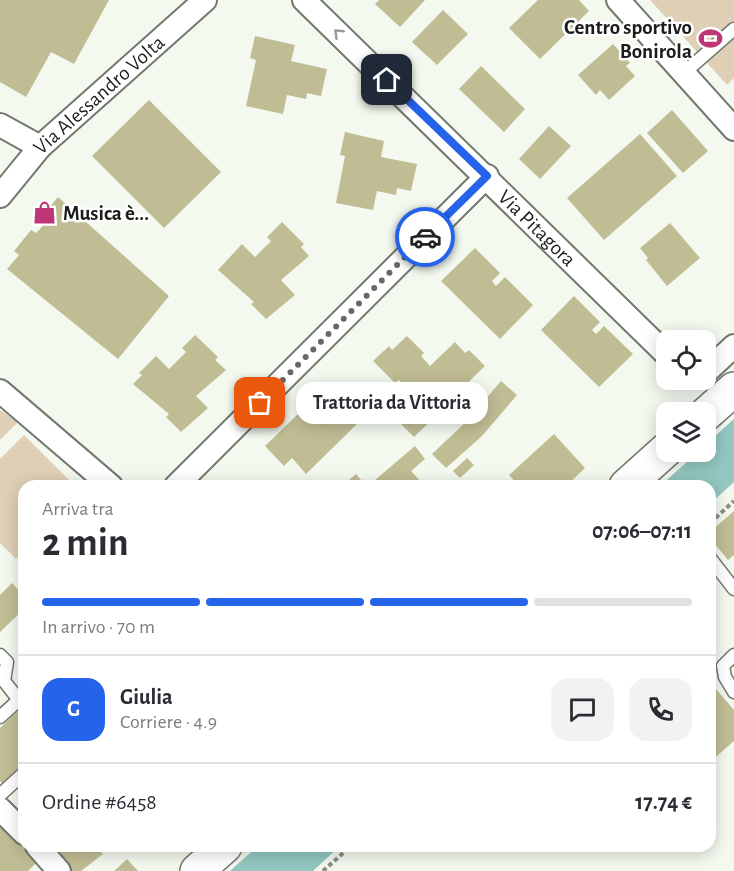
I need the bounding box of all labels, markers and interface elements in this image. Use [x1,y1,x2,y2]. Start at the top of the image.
place label: Centro sportivo Bonirola [564,17,692,62]
sports icon: Centro sportivo Bonirola [697,26,723,52]
one-way arrow [335,30,346,41]
street label: Via Alessandro Volta [30,31,169,158]
pin [361,54,412,105]
icon: home [370,63,403,96]
street label: Via Pitagora [494,186,580,271]
shop icon: Musica è... [32,200,58,226]
place label: Musica è... [63,203,149,224]
courier [395,207,455,267]
icon: car [409,221,442,254]
map controls [656,330,716,462]
button: locate [656,330,716,390]
pin [234,377,285,428]
callout: Trattoria da Vittoria [296,382,488,424]
icon: bag [243,386,276,419]
text: Trattoria da Vittoria [313,393,471,413]
button: layers [656,402,716,462]
text: Arriva tra [42,499,114,519]
text: 07:06–07:11 [592,520,692,542]
text: 2 min [42,524,129,563]
text: In arrivo · 70 m [42,617,155,637]
button: chat [551,678,614,741]
button: phone [629,678,692,741]
text: Giulia [120,686,173,708]
text: G [67,698,80,720]
text: Corriere · 4.9 [120,712,217,732]
text: Ordine #6458 [42,791,157,813]
text: 17.74 € [635,791,692,813]

